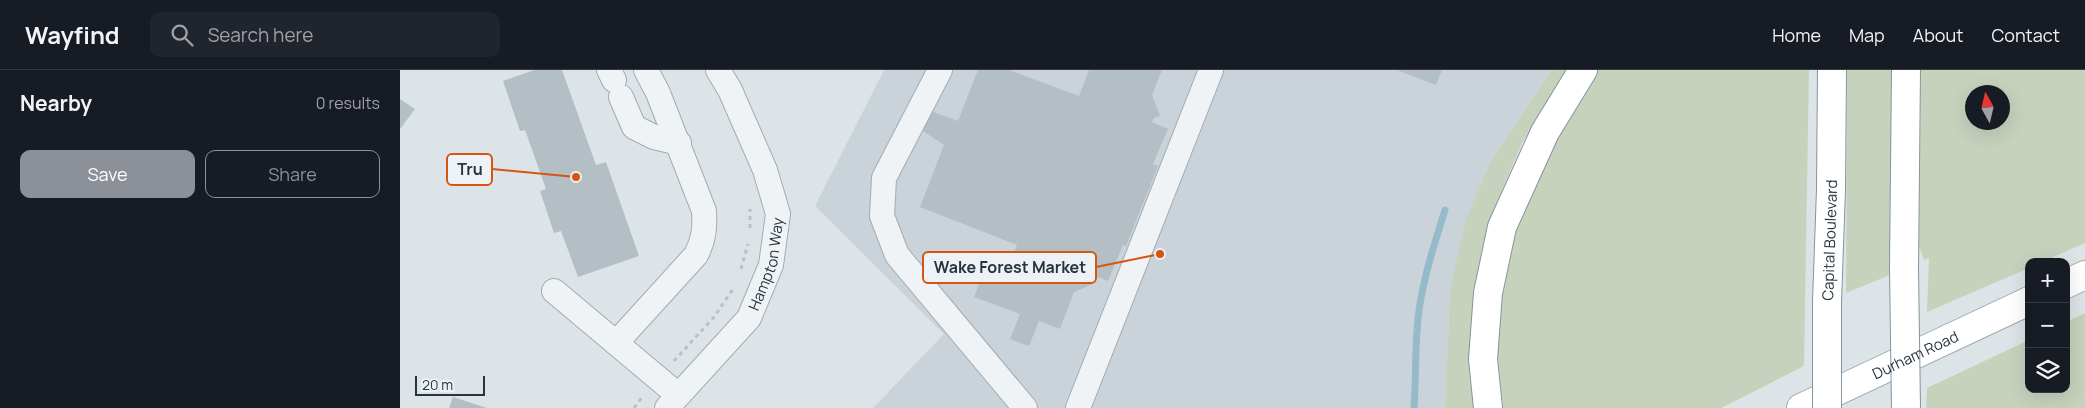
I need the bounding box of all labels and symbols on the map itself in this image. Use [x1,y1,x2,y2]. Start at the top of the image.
north arrow [1965,85,2010,130]
callout: Tru [447,154,492,185]
text: Tru [457,158,483,180]
street label: Capital Boulevard [1817,179,1842,301]
street label: Hampton Way [743,216,788,313]
callout: Wake Forest Market [923,252,1096,283]
text: Wake Forest Market [934,256,1086,278]
street label: Durham Road [1869,325,1962,384]
scale bar [415,373,485,396]

